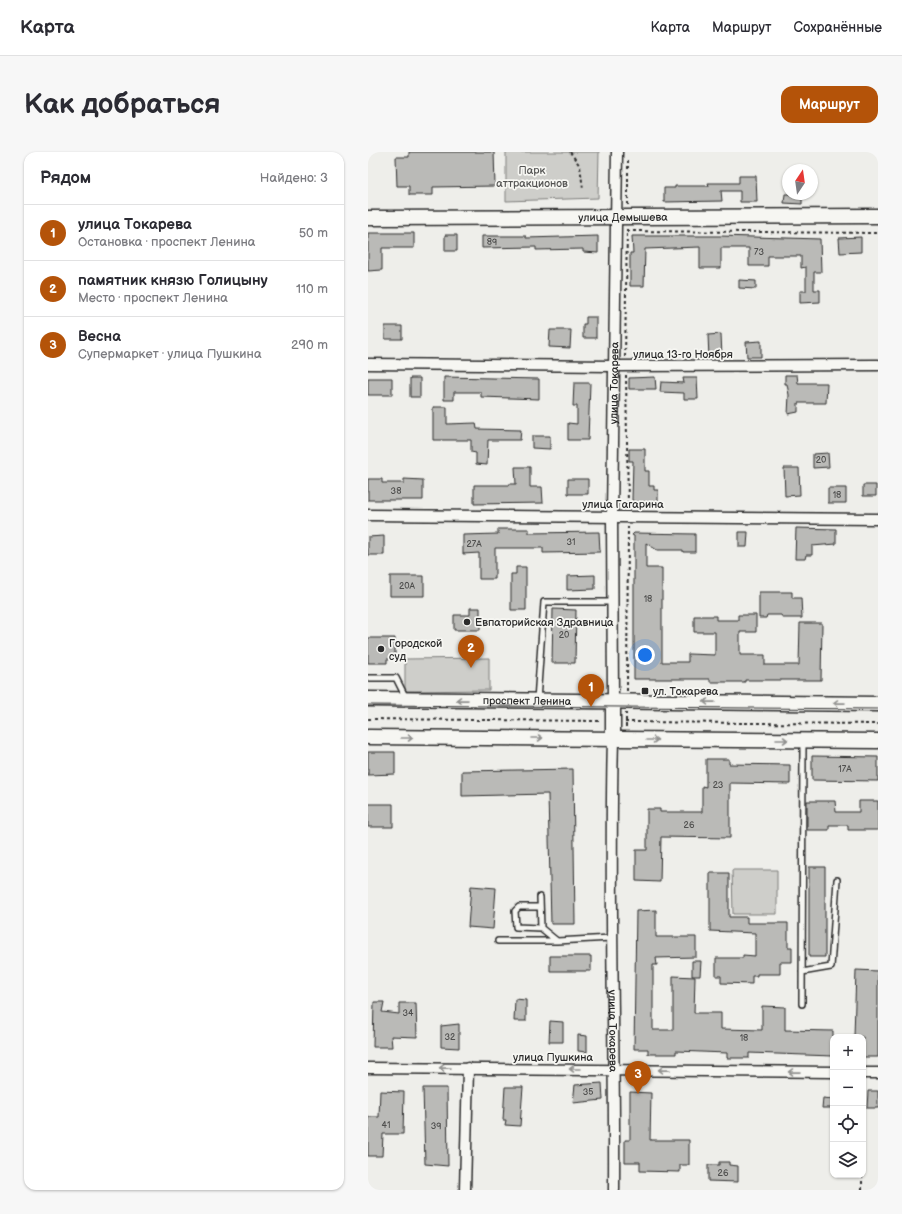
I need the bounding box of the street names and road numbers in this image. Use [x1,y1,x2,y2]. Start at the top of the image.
street label: улица Демышева [578,210,668,224]
street label: улица Токарева [607,341,621,424]
street label: улица 13-го Ноября [633,348,733,361]
street label: улица Гагарина [582,498,664,511]
street label: проспект Ленина [483,694,572,707]
street label: улица Токарева [606,990,620,1073]
street label: улица Пушкина [513,1051,593,1064]

